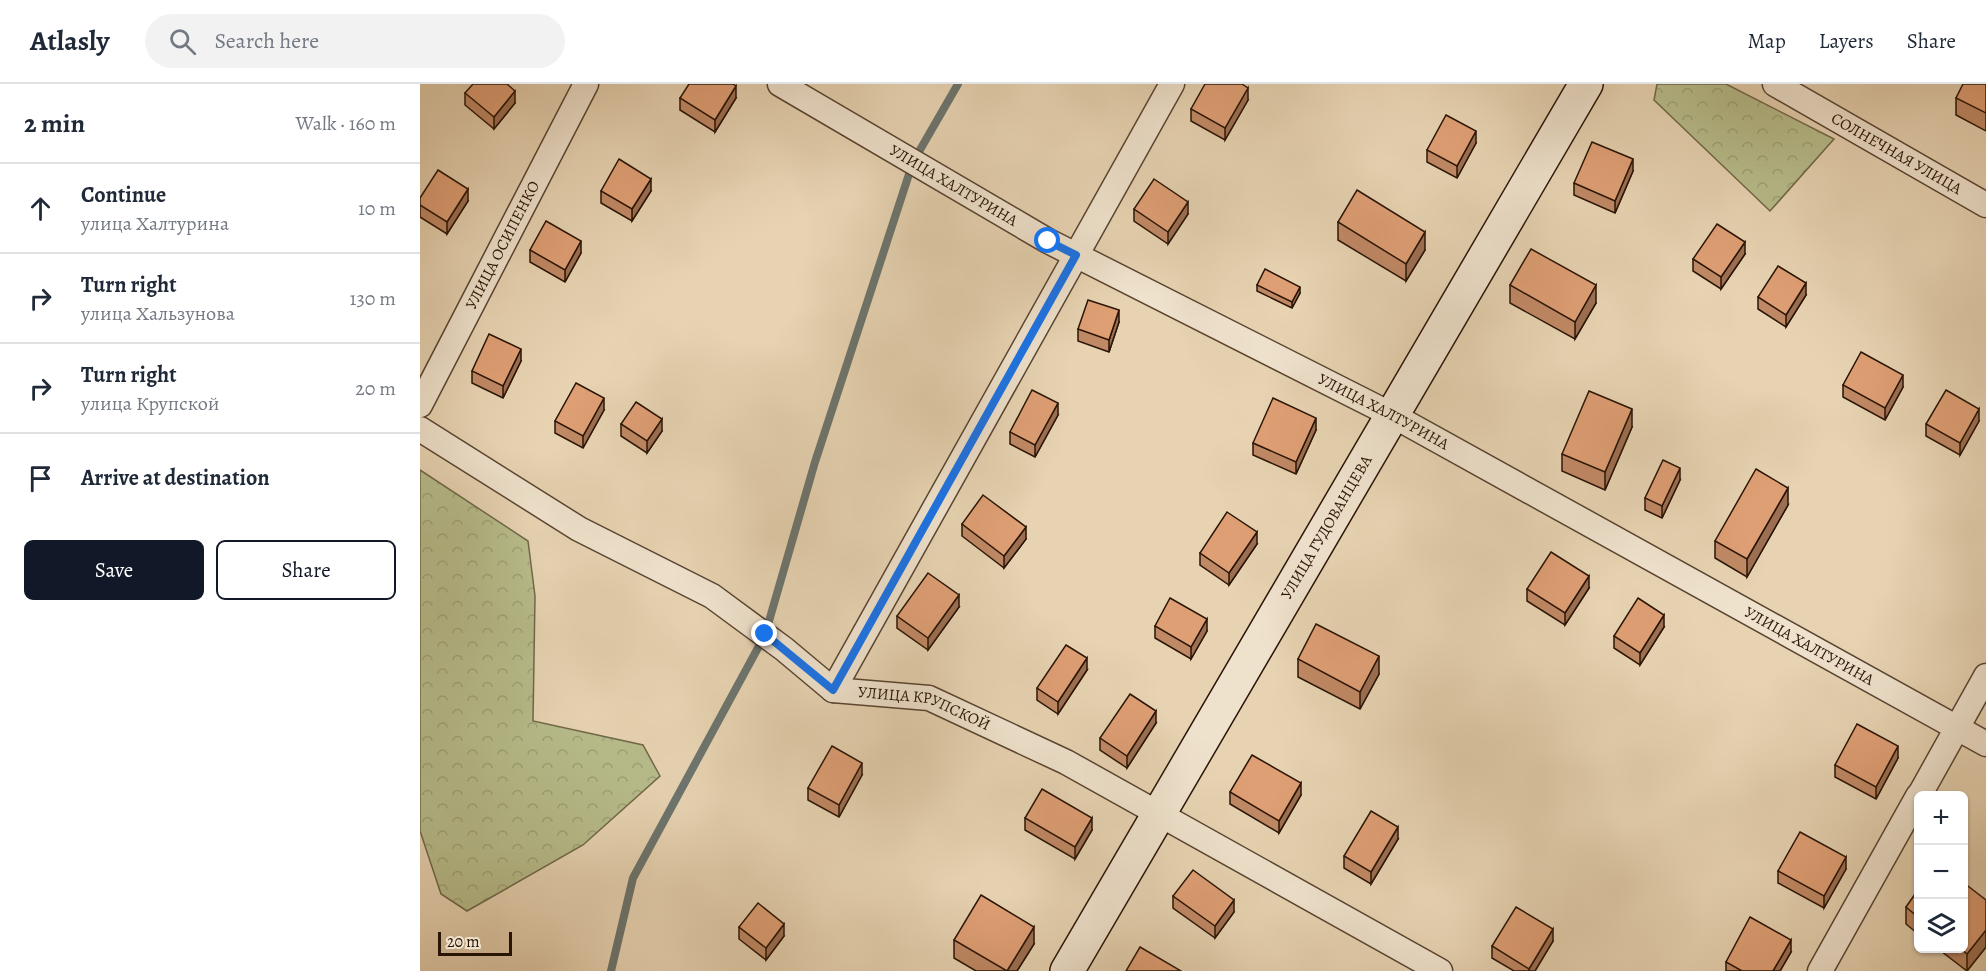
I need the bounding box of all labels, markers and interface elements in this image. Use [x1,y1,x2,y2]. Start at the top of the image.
search box [145,14,565,68]
text: Atlasly [30,22,109,60]
icon: search [166,25,199,58]
text: Search here [214,26,319,56]
text: Map [1747,27,1786,55]
text: Layers [1819,27,1874,55]
text: Share [1907,27,1956,55]
text: 2 min [24,106,85,141]
street label: СОЛНЕЧНАЯ УЛИЦА [1827,107,1966,200]
text: Walk · 160 m [296,110,396,137]
street label: УЛИЦА ХАЛТУРИНА [885,139,1022,232]
street label: УЛИЦА ОСИПЕНКО [460,177,545,313]
text: Continue [81,180,166,210]
icon: ahead [24,192,57,225]
text: 10 m [358,195,396,222]
text: улица Халтурина [81,210,229,237]
route start [1034,227,1060,253]
text: Turn right [81,270,177,300]
icon: right [24,282,57,315]
text: 130 m [350,285,396,312]
text: улица Хальзунова [81,300,235,327]
text: Turn right [81,360,177,390]
street label: УЛИЦА ХАЛТУРИНА [1314,368,1453,456]
icon: right [24,372,57,405]
text: 20 m [355,375,396,402]
text: улица Крупской [81,390,219,417]
street label: УЛИЦА ГУДОВАНЦЕВА [1276,451,1378,604]
icon: arrive [24,462,57,495]
text: Arrive at destination [81,463,270,493]
button: Save [24,540,204,600]
button: Share [216,540,396,600]
street label: УЛИЦА ХАЛТУРИНА [1740,601,1879,691]
route end [751,620,777,646]
street label: УЛИЦА КРУПСКОЙ [857,681,994,736]
map controls [1914,791,1968,953]
button: + [1914,791,1968,845]
button: − [1914,845,1968,899]
button: layers [1914,899,1968,953]
scale bar [438,929,512,956]
text: 20 m [447,931,480,953]

